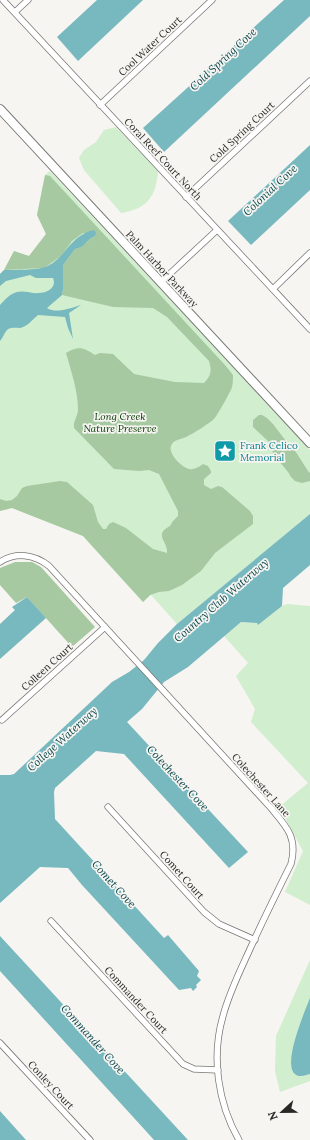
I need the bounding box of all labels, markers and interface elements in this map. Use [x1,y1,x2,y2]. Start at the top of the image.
street label: Cool Water Court [116,13,185,79]
water label: Cold Spring Cove [187,25,259,93]
street label: Cold Spring Court [207,98,277,165]
street label: Coral Reef Court North [121,115,205,203]
water label: Colonial Cove [240,161,300,219]
street label: Palm Harbor Parkway [123,228,201,311]
park label: Long Creek Nature Preserve [83,410,157,435]
place icon: Frank Celico Memorial [212,438,238,464]
place label: Frank Celico Memorial [240,439,298,464]
water label: Country Club Waterway [171,555,272,645]
street label: Colleen Court [19,640,76,694]
water label: College Waterway [24,704,100,774]
water label: Colechester Cove [144,742,212,814]
street label: Colechester Lane [229,750,293,820]
street label: Comet Court [157,848,207,902]
water label: Comet Cove [89,857,139,911]
street label: Commander Court [101,964,171,1036]
water label: Commander Cove [58,1001,128,1077]
street label: Conley Court [25,1058,77,1112]
north arrow [262,1092,302,1132]
text: N [264,1109,281,1122]

